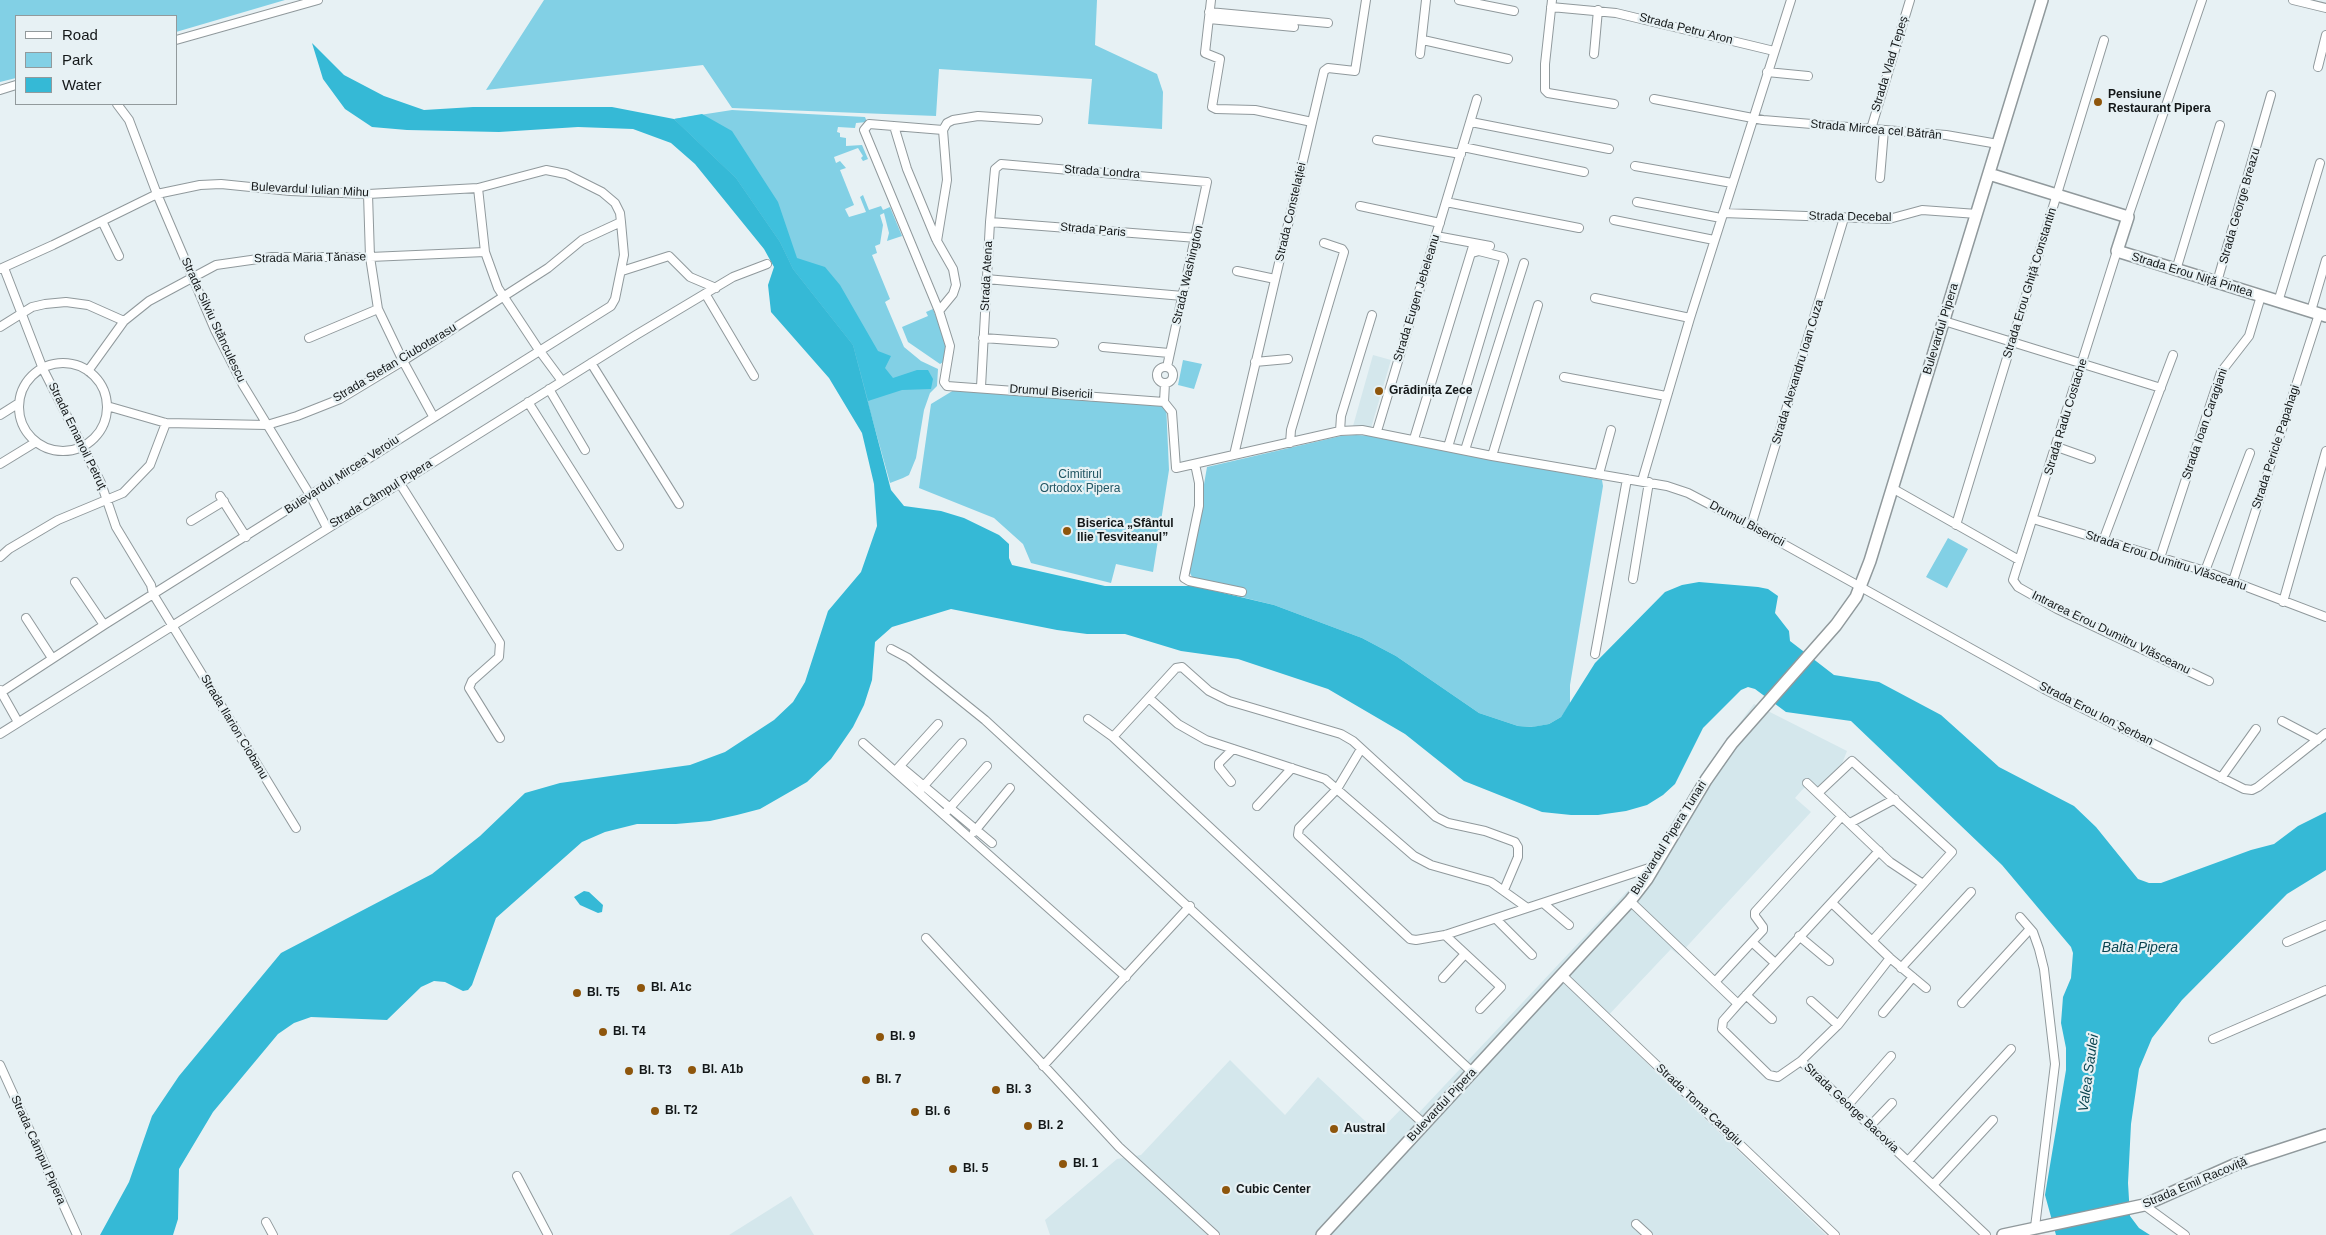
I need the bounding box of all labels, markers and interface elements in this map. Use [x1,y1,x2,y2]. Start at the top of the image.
street label: Strada Petru Aron [1638,10,1734,48]
street label: Strada Vlad Țepeș [1869,14,1911,114]
legend [15,15,178,105]
text: Road [62,26,98,43]
text: Park [62,51,93,68]
text: Water [62,76,101,93]
place label: Pensiune Restaurant Pipera [2108,88,2211,116]
marker: Pensiune Restaurant Pipera [2092,96,2104,108]
street label: Strada Mircea cel Bătrân [1810,117,1942,143]
street label: Strada George Breazu [2217,146,2263,266]
street label: Strada Constelației [1273,161,1309,263]
street label: Strada Londra [1064,162,1140,182]
street label: Bulevardul Iulian Mihu [251,180,369,200]
street label: Strada Erou Ghiță Constantin [2000,206,2060,360]
street label: Strada Decebal [1809,209,1891,225]
street label: Strada Paris [1059,220,1127,240]
street label: Strada Washington [1170,224,1206,326]
street label: Strada Eugen Jebeleanu [1391,233,1443,363]
street label: Strada Atena [978,241,996,311]
street label: Strada Maria Tănase [254,250,366,266]
street label: Strada Erou Niță Pintea [2130,250,2254,300]
street label: Strada Silviu Stănculescu [178,255,248,385]
street label: Bulevardul Pipera [1920,282,1962,376]
street label: Strada Alexandru Ioan Cuza [1769,298,1827,446]
street label: Strada Stefan Ciubotarasu [331,320,459,406]
street label: Strada Radu Costache [2041,357,2091,477]
street label: Strada Ioan Caragiani [2179,366,2231,482]
street label: Strada Emanoil Petruț [45,380,109,492]
street label: Drumul Bisericii [1009,382,1093,402]
street label: Strada Pericle Papahagi [2249,383,2303,511]
place label: Grădinița Zece [1389,384,1472,398]
marker: Grădinița Zece [1373,385,1385,397]
street label: Bulevardul Mircea Veroiu [282,433,402,517]
street label: Strada Câmpul Pipera [327,457,435,531]
park label: Cimitirul Ortodox Pipera [1040,468,1120,496]
street label: Drumul Bisericii [1707,498,1787,550]
place label: Biserica „Sfântul Ilie Tesviteanul” [1077,517,1174,545]
marker: Biserica „Sfântul Ilie Tesviteanul” [1061,525,1073,537]
street label: Strada Erou Dumitru Vlăsceanu [2084,528,2248,594]
street label: Intrarea Erou Dumitru Vlăsceanu [2029,588,2193,678]
street label: Strada Ilarion Ciobanu [197,672,271,782]
street label: Strada Erou Ion Șerban [2037,679,2155,749]
street label: Bulevardul Pipera Tunari [1628,778,1710,898]
water label: Balta Pipera [2102,940,2178,956]
place label: Bl. A1c [651,981,692,995]
marker: Bl. A1c [635,982,647,994]
place label: Bl. T5 [587,986,620,1000]
marker: Bl. T5 [571,987,583,999]
place label: Bl. T4 [613,1025,646,1039]
marker: Bl. T4 [597,1026,609,1038]
place label: Bl. 9 [890,1030,915,1044]
marker: Bl. 9 [874,1031,886,1043]
water label: Valea Saulei [2075,1033,2103,1113]
street label: Strada George Bacovia [1800,1060,1902,1156]
street label: Strada Toma Caragiu [1653,1061,1745,1149]
place label: Bl. A1b [702,1063,743,1077]
place label: Bl. T3 [639,1064,672,1078]
marker: Bl. A1b [686,1064,698,1076]
marker: Bl. T3 [623,1065,635,1077]
street label: Bulevardul Pipera [1404,1065,1480,1145]
place label: Bl. 7 [876,1073,901,1087]
marker: Bl. 7 [860,1074,872,1086]
place label: Bl. 3 [1006,1083,1031,1097]
marker: Bl. 3 [990,1084,1002,1096]
street label: Strada Câmpul Pipera [7,1093,69,1207]
place label: Bl. T2 [665,1104,698,1118]
marker: Bl. T2 [649,1105,661,1117]
place label: Bl. 6 [925,1105,950,1119]
marker: Bl. 6 [909,1106,921,1118]
place label: Bl. 2 [1038,1119,1063,1133]
marker: Bl. 2 [1022,1120,1034,1132]
place label: Austral [1344,1122,1385,1136]
marker: Austral [1328,1123,1340,1135]
street label: Strada Emil Racoviță [2141,1154,2249,1212]
place label: Bl. 1 [1073,1157,1098,1171]
marker: Bl. 1 [1057,1158,1069,1170]
place label: Bl. 5 [963,1162,988,1176]
marker: Bl. 5 [947,1163,959,1175]
place label: Cubic Center [1236,1183,1311,1197]
marker: Cubic Center [1220,1184,1232,1196]

